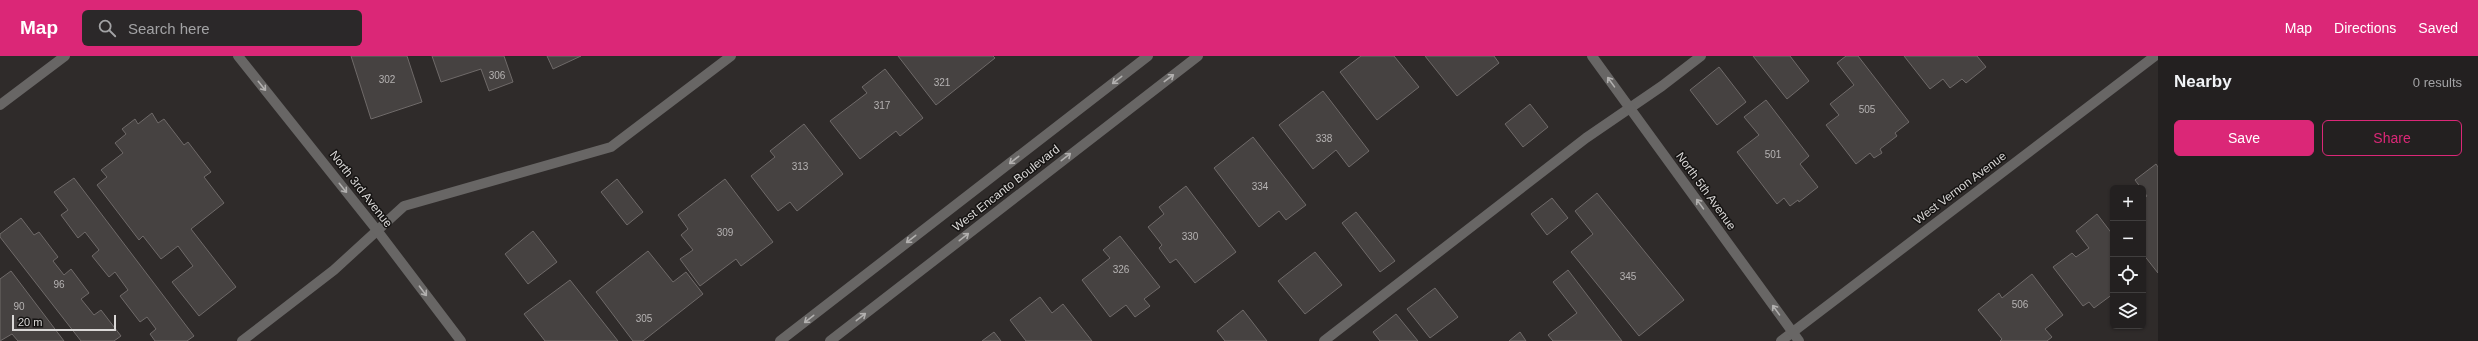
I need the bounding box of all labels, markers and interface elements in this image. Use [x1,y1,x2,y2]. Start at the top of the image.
search box [82,10,362,46]
text: Map [20,17,58,38]
icon: search [96,17,118,39]
text: Search here [128,20,210,37]
text: Map [2285,20,2312,36]
text: Directions [2334,20,2396,36]
text: Saved [2418,20,2458,36]
house number: 306 [489,70,506,81]
text: Nearby [2174,72,2232,91]
one-way arrow [1163,73,1174,82]
house number: 302 [379,74,396,85]
text: 0 results [2413,75,2462,90]
one-way arrow [1111,76,1122,84]
house number: 321 [934,77,951,88]
one-way arrow [1607,77,1615,88]
one-way arrow [258,81,267,92]
house number: 317 [874,100,891,111]
house number: 505 [1859,104,1876,115]
button: Save [2174,120,2314,156]
button: Share [2322,120,2462,156]
house number: 338 [1316,133,1333,144]
street label: West Encanto Boulevard [950,142,1062,234]
street label: North 3rd Avenue [327,148,395,230]
street label: North 5th Avenue [1673,149,1739,233]
house number: 501 [1765,149,1782,160]
street label: West Vernon Avenue [1911,149,2009,227]
one-way arrow [1061,153,1072,162]
one-way arrow [1009,155,1020,164]
house number: 313 [792,161,809,172]
house number: 334 [1252,181,1269,192]
one-way arrow [339,183,348,193]
map controls [2110,185,2146,329]
button: + [2110,185,2146,221]
one-way arrow [1696,199,1704,210]
button: − [2110,221,2146,257]
house number: 309 [717,227,734,238]
house number: 330 [1182,231,1199,242]
one-way arrow [958,233,969,242]
one-way arrow [906,235,917,244]
button: locate [2110,257,2146,293]
house number: 326 [1113,264,1130,275]
house number: 345 [1620,271,1637,282]
house number: 96 [53,279,65,290]
one-way arrow [419,285,427,296]
button: layers [2110,293,2146,329]
house number: 506 [2012,299,2029,310]
house number: 90 [13,301,25,312]
one-way arrow [1772,304,1780,315]
scale bar [12,313,116,332]
house number: 305 [636,313,653,324]
one-way arrow [856,313,867,321]
one-way arrow [803,315,814,323]
text: 20 m [18,316,42,328]

